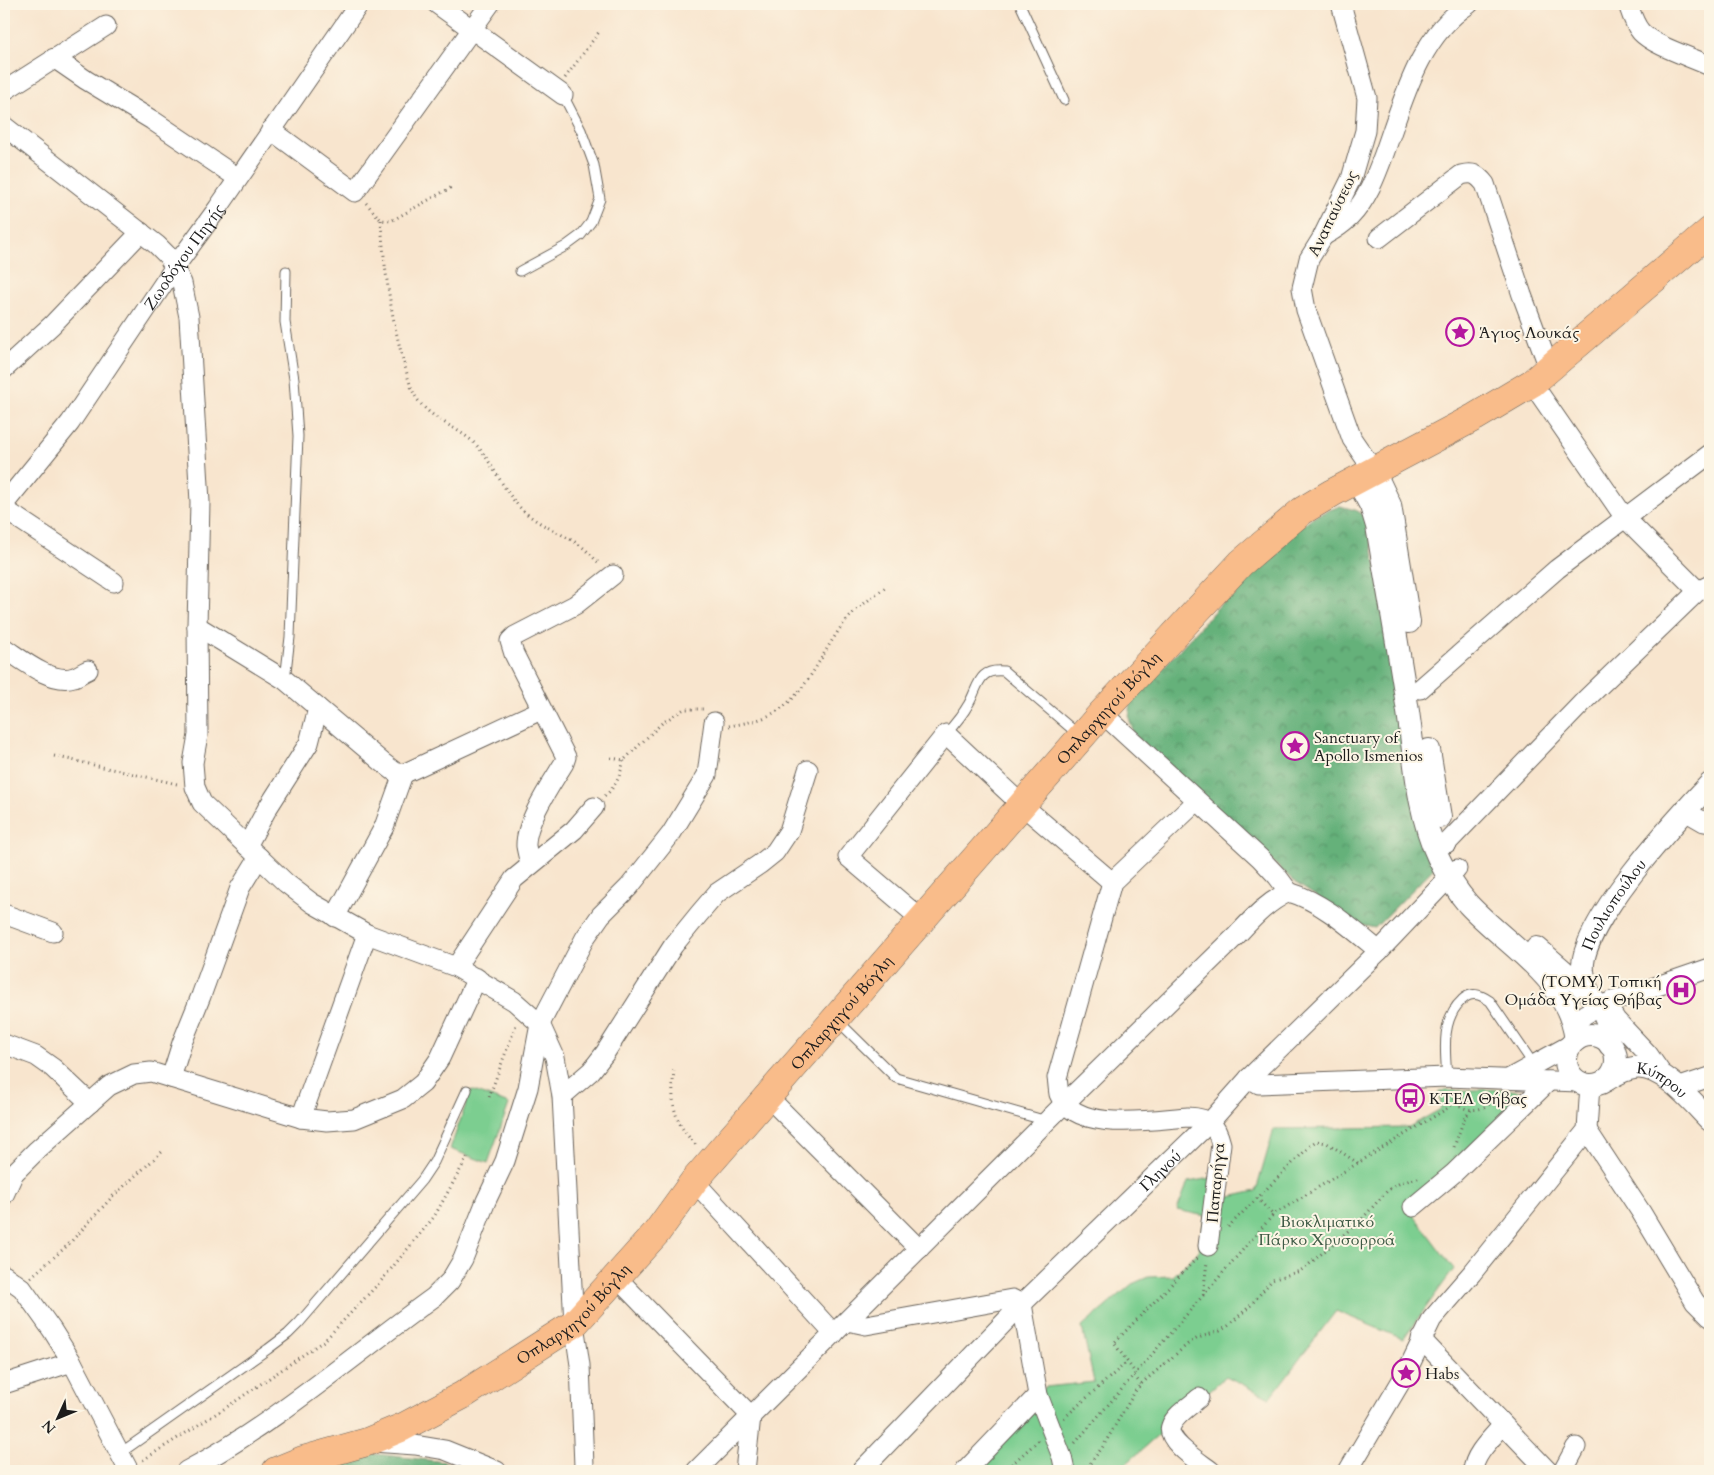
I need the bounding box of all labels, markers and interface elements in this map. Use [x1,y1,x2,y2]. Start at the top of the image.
street label: Αναπαύσεως [1303,167,1363,260]
street label: Ζωοδόχου Πηγής [139,199,230,315]
place icon: Άγιος Λουκάς [1445,317,1475,347]
place label: Άγιος Λουκάς [1479,322,1579,344]
street label: Οπλαρχηγού Βόγλη [1052,647,1166,770]
place label: Sanctuary of Apollo Ismenios [1314,727,1423,767]
place icon: Sanctuary of Apollo Ismenios [1280,731,1310,761]
street label: Πουλιοπούλου [1577,855,1652,954]
street label: Οπλαρχηγού Βόγλη [786,951,898,1075]
place label: (ΤΟΜΥ) Τοπική Ομάδα Υγείας Θήβας [1504,971,1662,1011]
hospital icon: (ΤΟΜΥ) Τοπική Ομάδα Υγείας Θήβας [1666,975,1696,1005]
street label: Κύπρου [1635,1057,1692,1103]
bus stop icon: ΚΤΕΛ Θήβας [1395,1083,1425,1113]
place label: ΚΤΕΛ Θήβας [1429,1088,1527,1110]
street label: Παπαρήγα [1202,1142,1230,1224]
street label: Γληνού [1135,1146,1187,1197]
park label: Βιοκλιματικό Πάρκο Χρυσορροά [1258,1211,1396,1251]
street label: Οπλαρχηγού Βόγλη [512,1259,635,1370]
place icon: Habs [1391,1358,1421,1388]
place label: Habs [1425,1363,1459,1385]
north arrow [32,1392,82,1442]
text: N [38,1416,60,1438]

